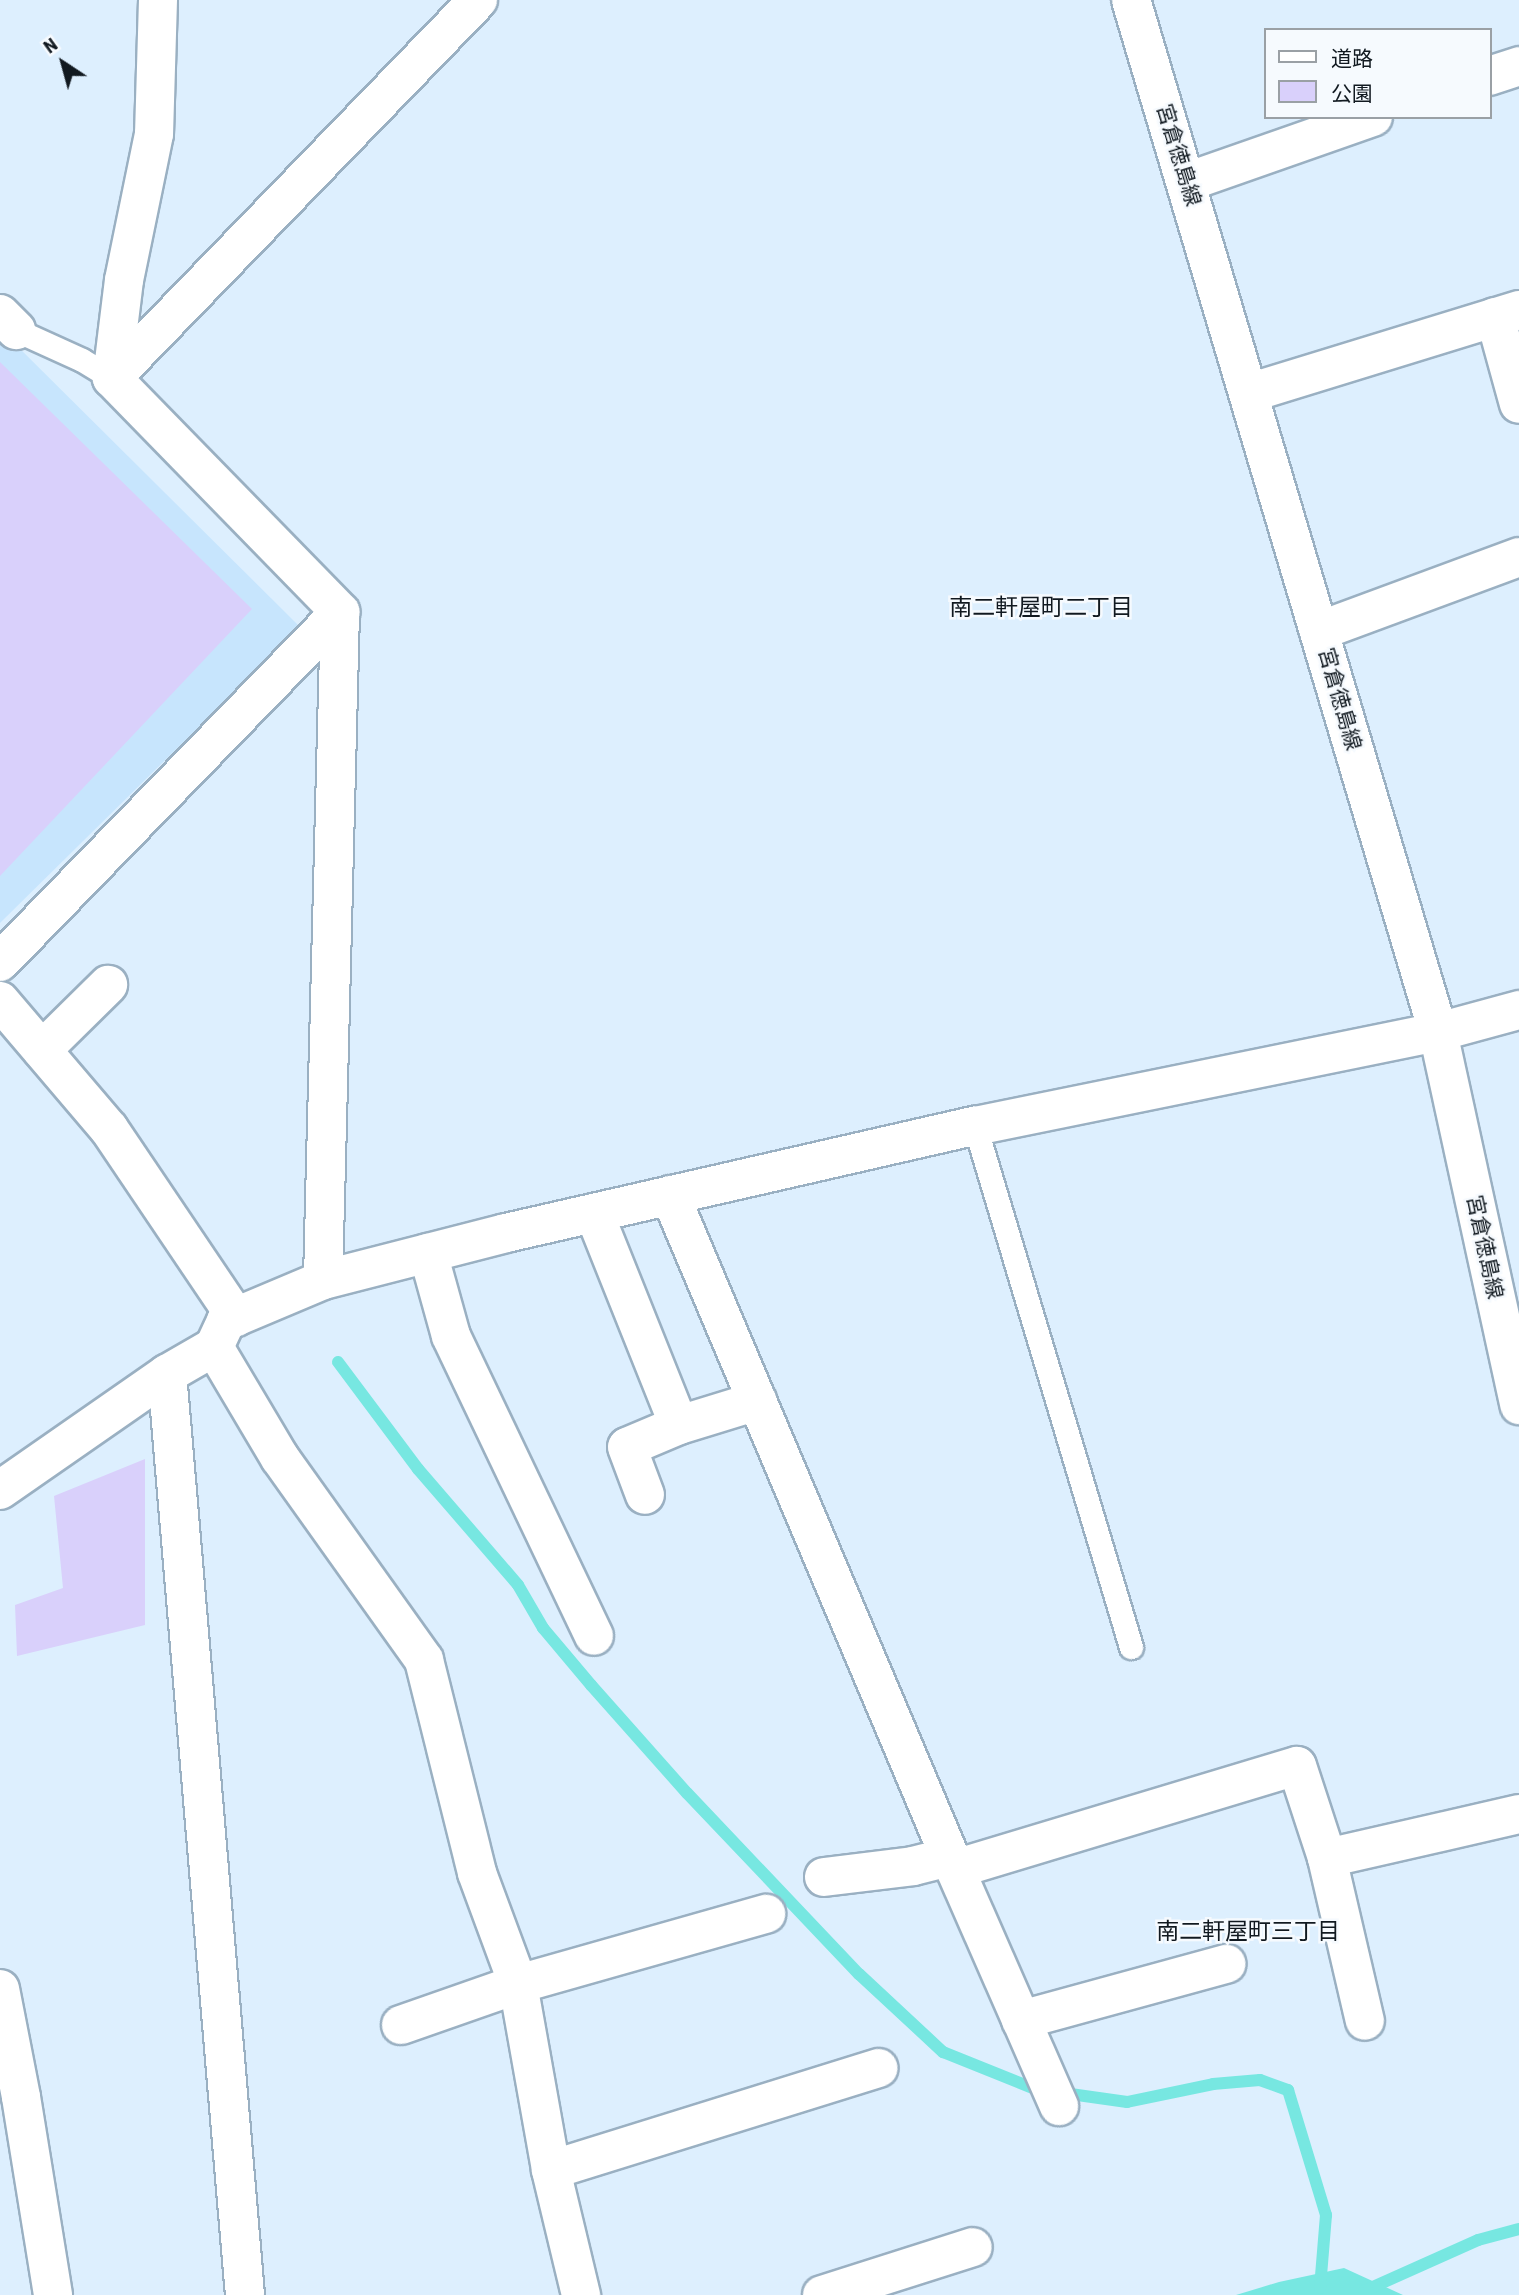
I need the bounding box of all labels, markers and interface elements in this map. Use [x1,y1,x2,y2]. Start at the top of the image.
north arrow [28,28,98,98]
legend [1264,28,1491,119]
text: N [39,33,62,58]
text: 道路 [1331,47,1373,71]
text: 公園 [1331,82,1373,106]
street label: 宮倉徳島線 [1152,101,1206,209]
district label: 南二軒屋町二丁目 [949,594,1133,622]
street label: 宮倉徳島線 [1313,645,1367,753]
street label: 宮倉徳島線 [1462,1193,1508,1301]
district label: 南二軒屋町三丁目 [1156,1918,1340,1946]

